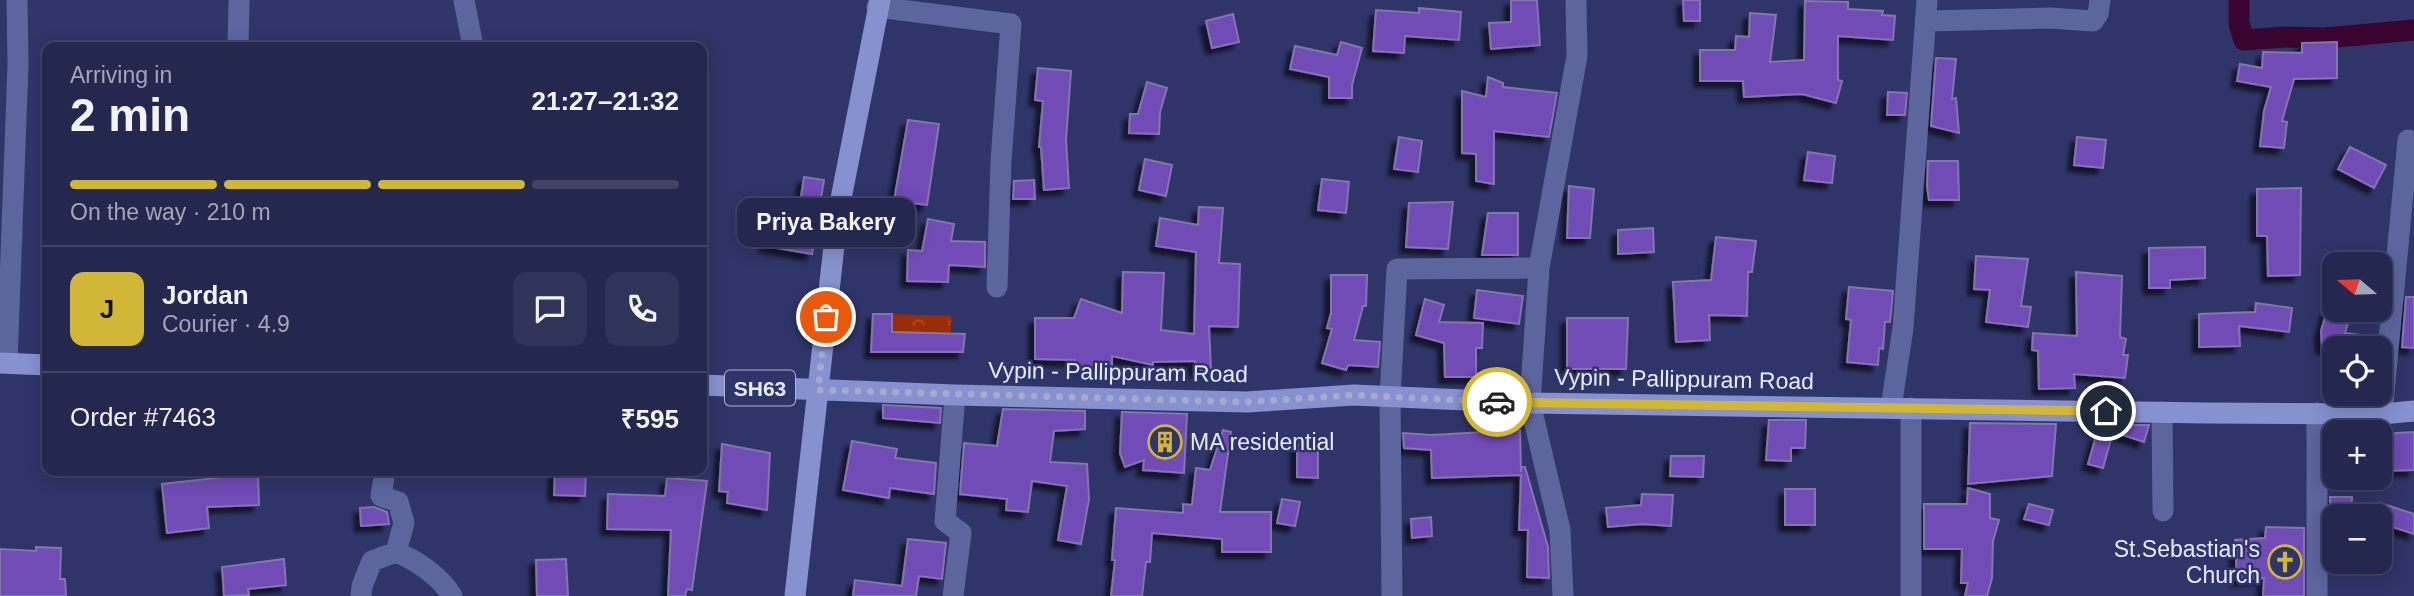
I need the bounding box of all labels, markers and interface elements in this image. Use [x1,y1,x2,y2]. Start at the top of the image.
text: Arriving in [70,62,172,88]
text: 21:27–21:32 [532,86,679,116]
text: 2 min [70,89,190,141]
callout: Priya Bakery [737,198,915,247]
text: On the way · 210 m [70,199,271,225]
text: Priya Bakery [756,209,896,235]
north arrow [2322,252,2392,322]
map controls [2322,252,2392,574]
button: chat [513,272,587,346]
button: phone [605,272,679,346]
text: Jordan [162,280,249,310]
pin [796,287,856,347]
text: J [100,294,114,324]
icon: bag [807,298,845,336]
text: Courier · 4.9 [162,311,290,337]
button: locate [2322,336,2392,406]
street label: Vypin - Pallippuram Road [988,357,1248,387]
street label: Vypin - Pallippuram Road [1554,364,1814,394]
courier [1462,367,1532,437]
road number: SH63 [725,370,795,406]
pin [2076,381,2136,441]
icon: car [1478,383,1516,421]
icon: home [2087,392,2125,430]
text: Order #7463 [70,402,216,432]
text: ₹595 [621,404,679,434]
button: + [2322,420,2392,490]
building icon: MA residential [1146,423,1184,461]
place label: MA residential [1190,429,1334,455]
button: − [2322,504,2392,574]
place label: St.Sebastian's Church [2114,536,2260,588]
church icon: St.Sebastian's Church [2266,543,2304,581]

